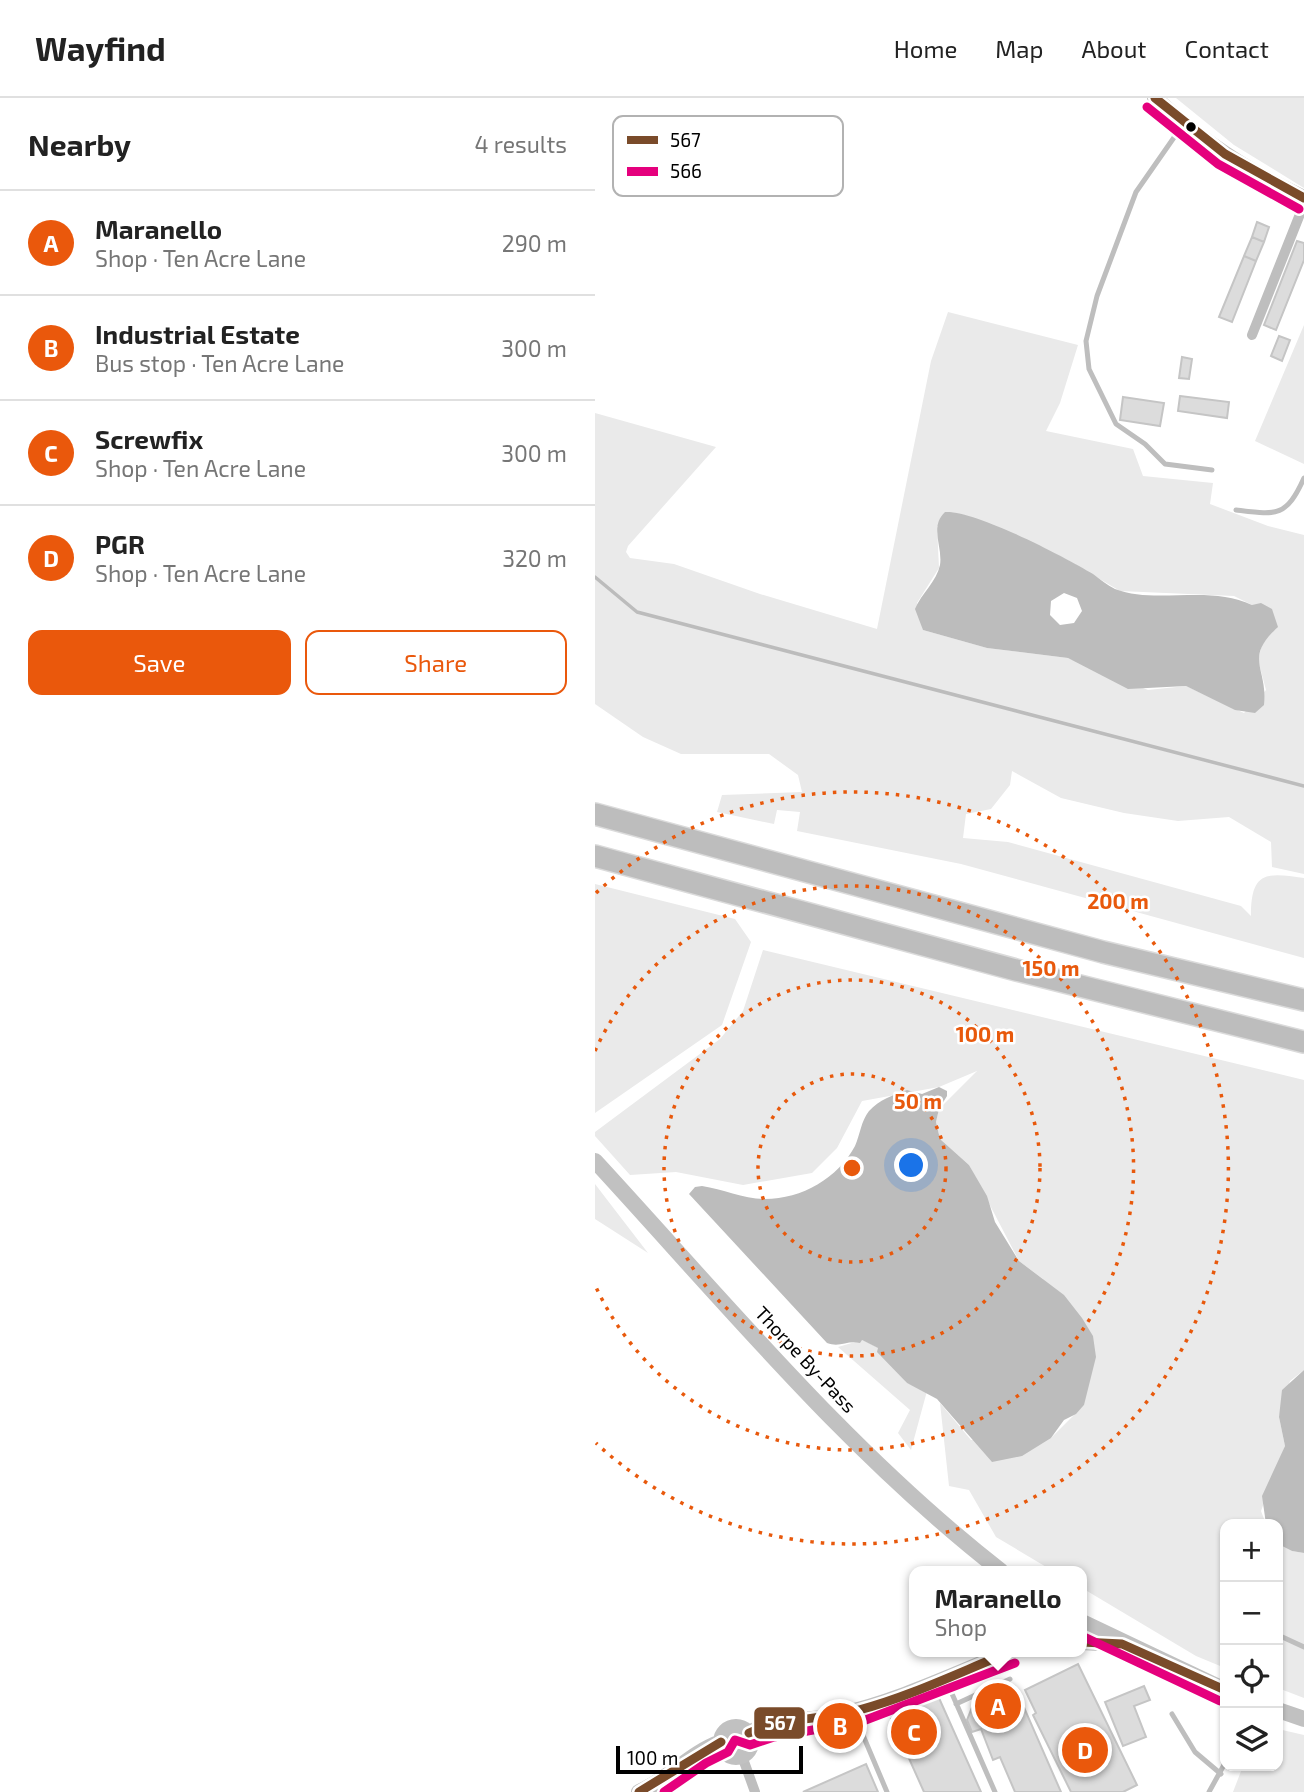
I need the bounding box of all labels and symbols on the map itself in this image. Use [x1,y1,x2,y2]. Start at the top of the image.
legend [613,116,843,196]
unlabelled marker [1184,120,1198,134]
text: 567 [670,128,701,151]
text: 566 [670,159,702,182]
text: 200 m [1087,888,1149,913]
text: 150 m [1023,955,1079,980]
text: 100 m [956,1021,1014,1046]
text: 50 m [894,1088,942,1113]
your location [894,1148,928,1182]
centre of rings [840,1156,864,1180]
street label: Thorpe By-Pass [751,1301,861,1417]
pin: A [975,1680,1021,1732]
pin: B [817,1700,863,1752]
line badge: 567 [753,1706,806,1740]
pin: C [891,1706,937,1758]
text: 567 [764,1711,796,1734]
pin: D [1062,1724,1108,1776]
scale bar [616,1743,803,1775]

